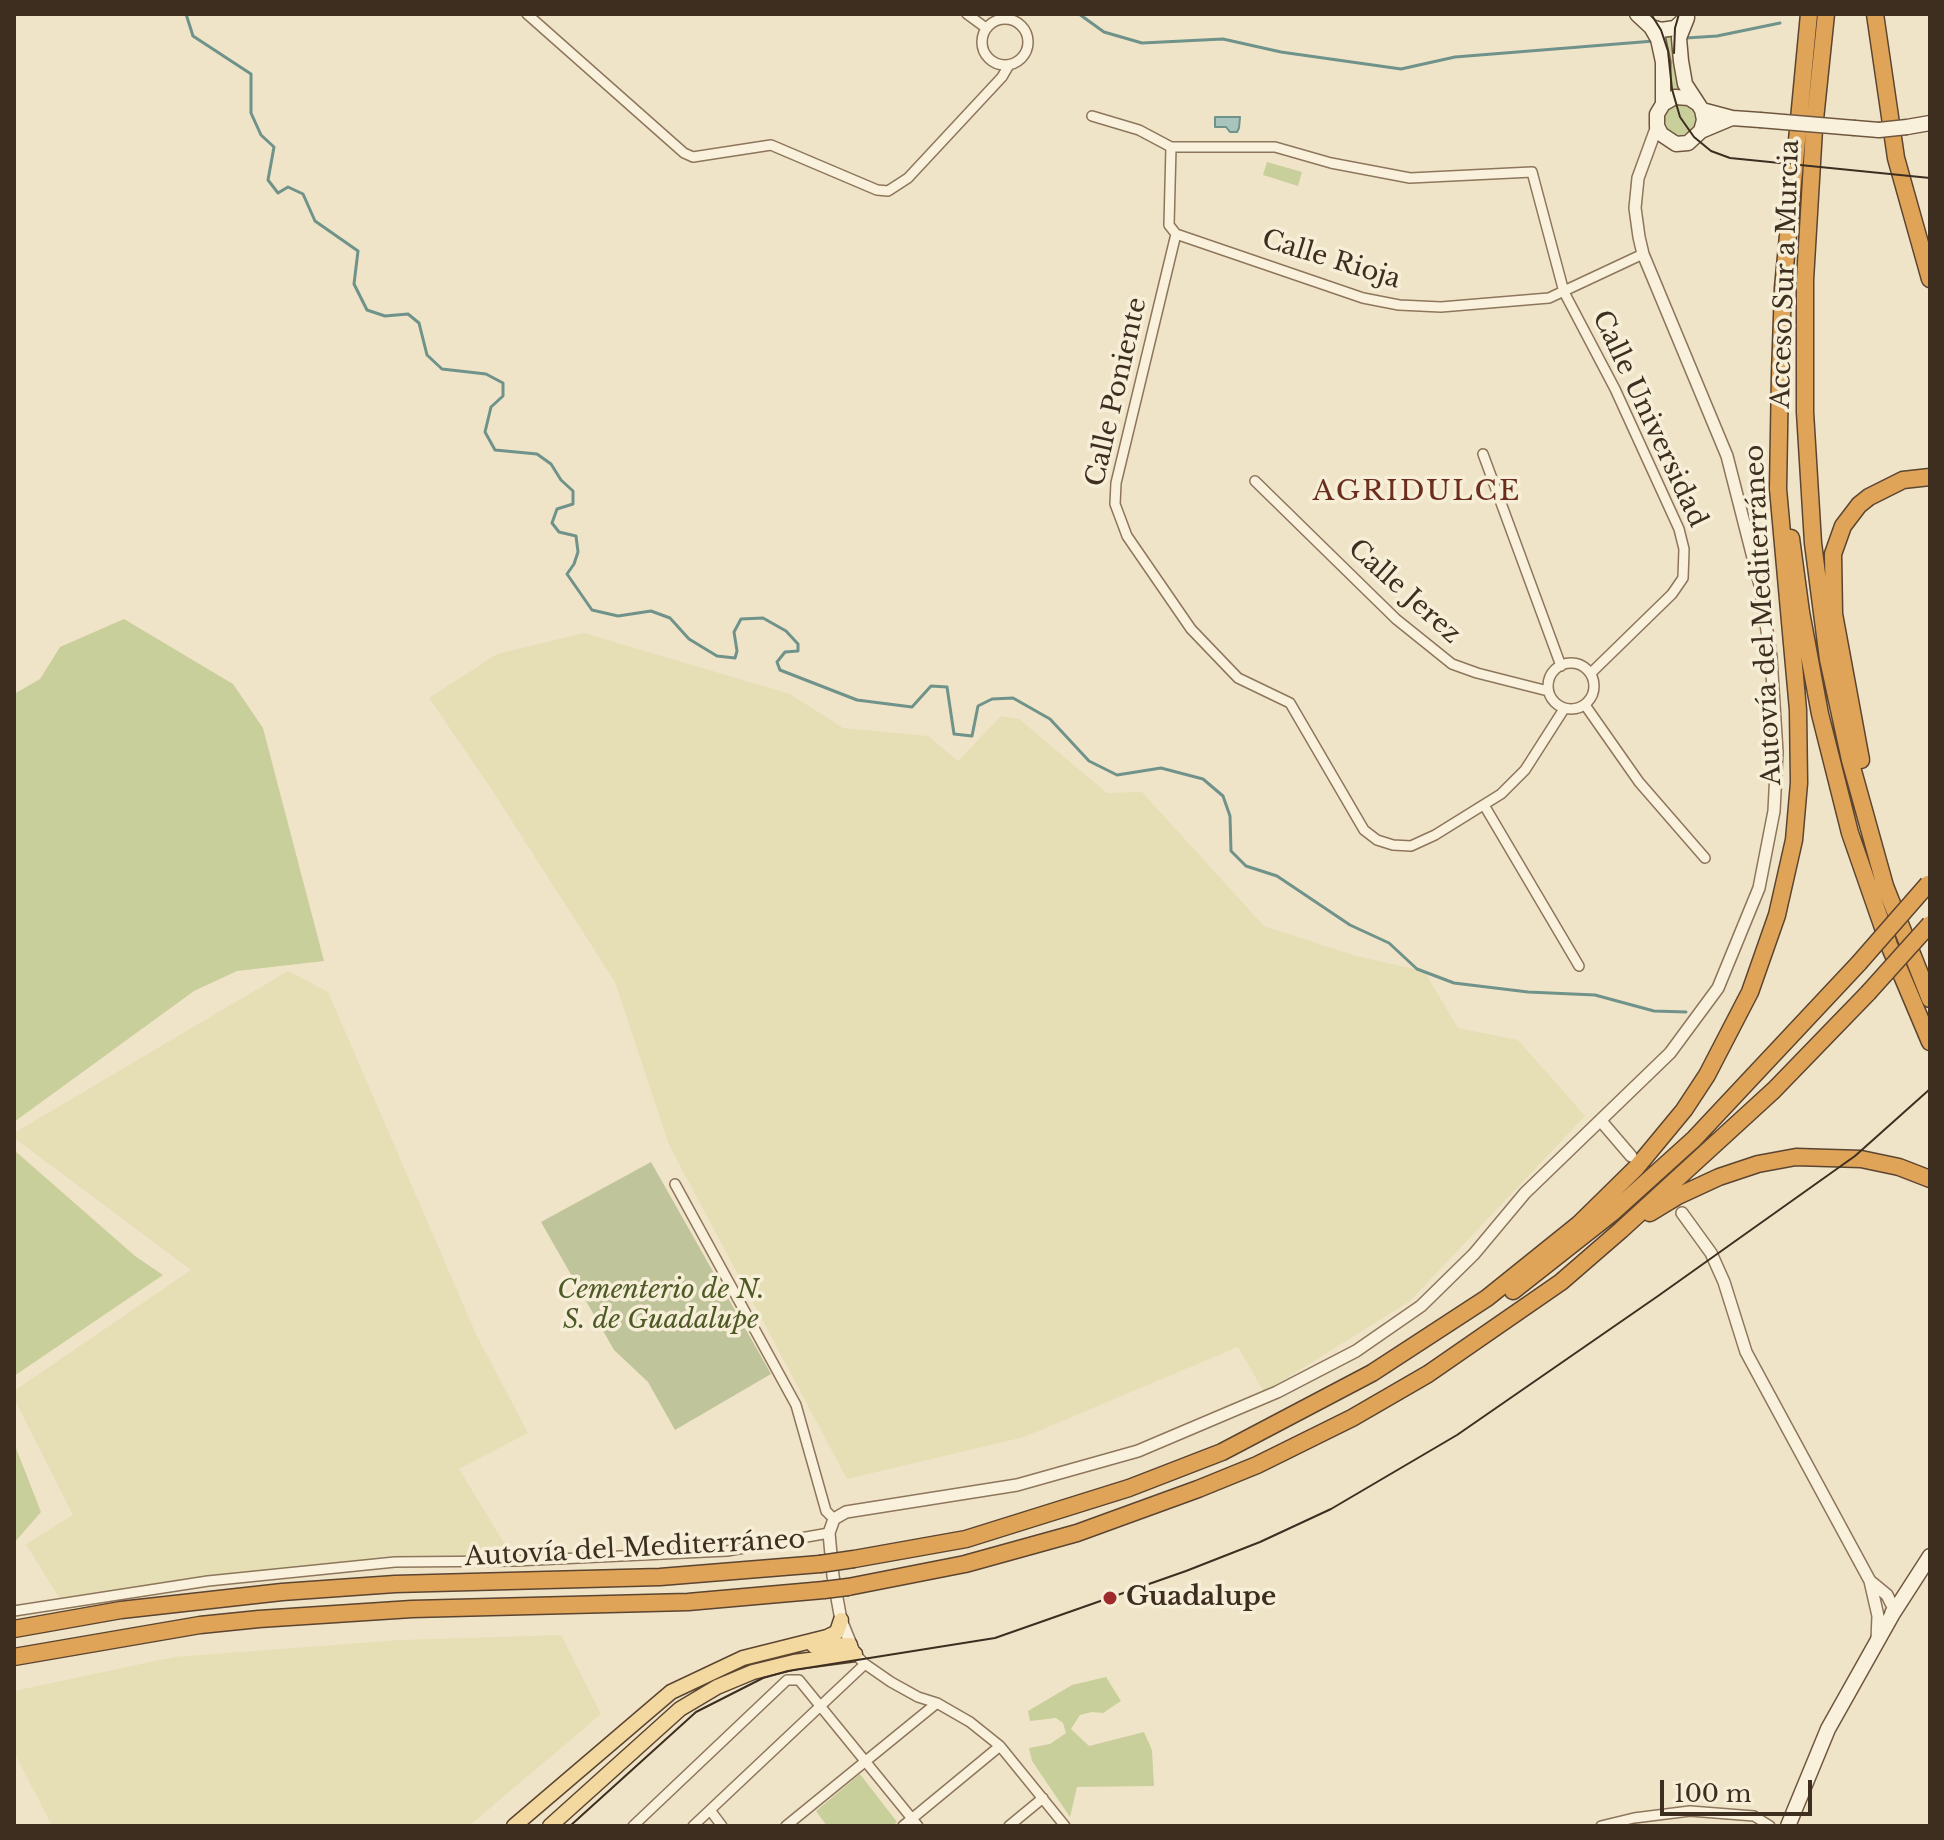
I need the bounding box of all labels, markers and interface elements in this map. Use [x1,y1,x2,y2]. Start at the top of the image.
street label: Acceso Sur a Murcia [1766,139,1806,409]
street label: Calle Rioja [1258,224,1404,296]
street label: Calle Poniente [1080,295,1154,489]
street label: Calle Universidad [1585,306,1713,532]
street label: Autovía del Mediterráneo [1739,444,1789,786]
district label: AGRIDULCE [1313,475,1521,509]
street label: Calle Jerez [1341,533,1467,651]
park label: Cementerio de N. S. de Guadalupe [557,1275,765,1336]
street label: Autovía del Mediterráneo [464,1524,806,1574]
place label: Guadalupe [1126,1582,1276,1614]
marker: Guadalupe [1101,1589,1119,1607]
scale bar [1664,1764,1816,1814]
text: 100 m [1674,1779,1752,1808]

